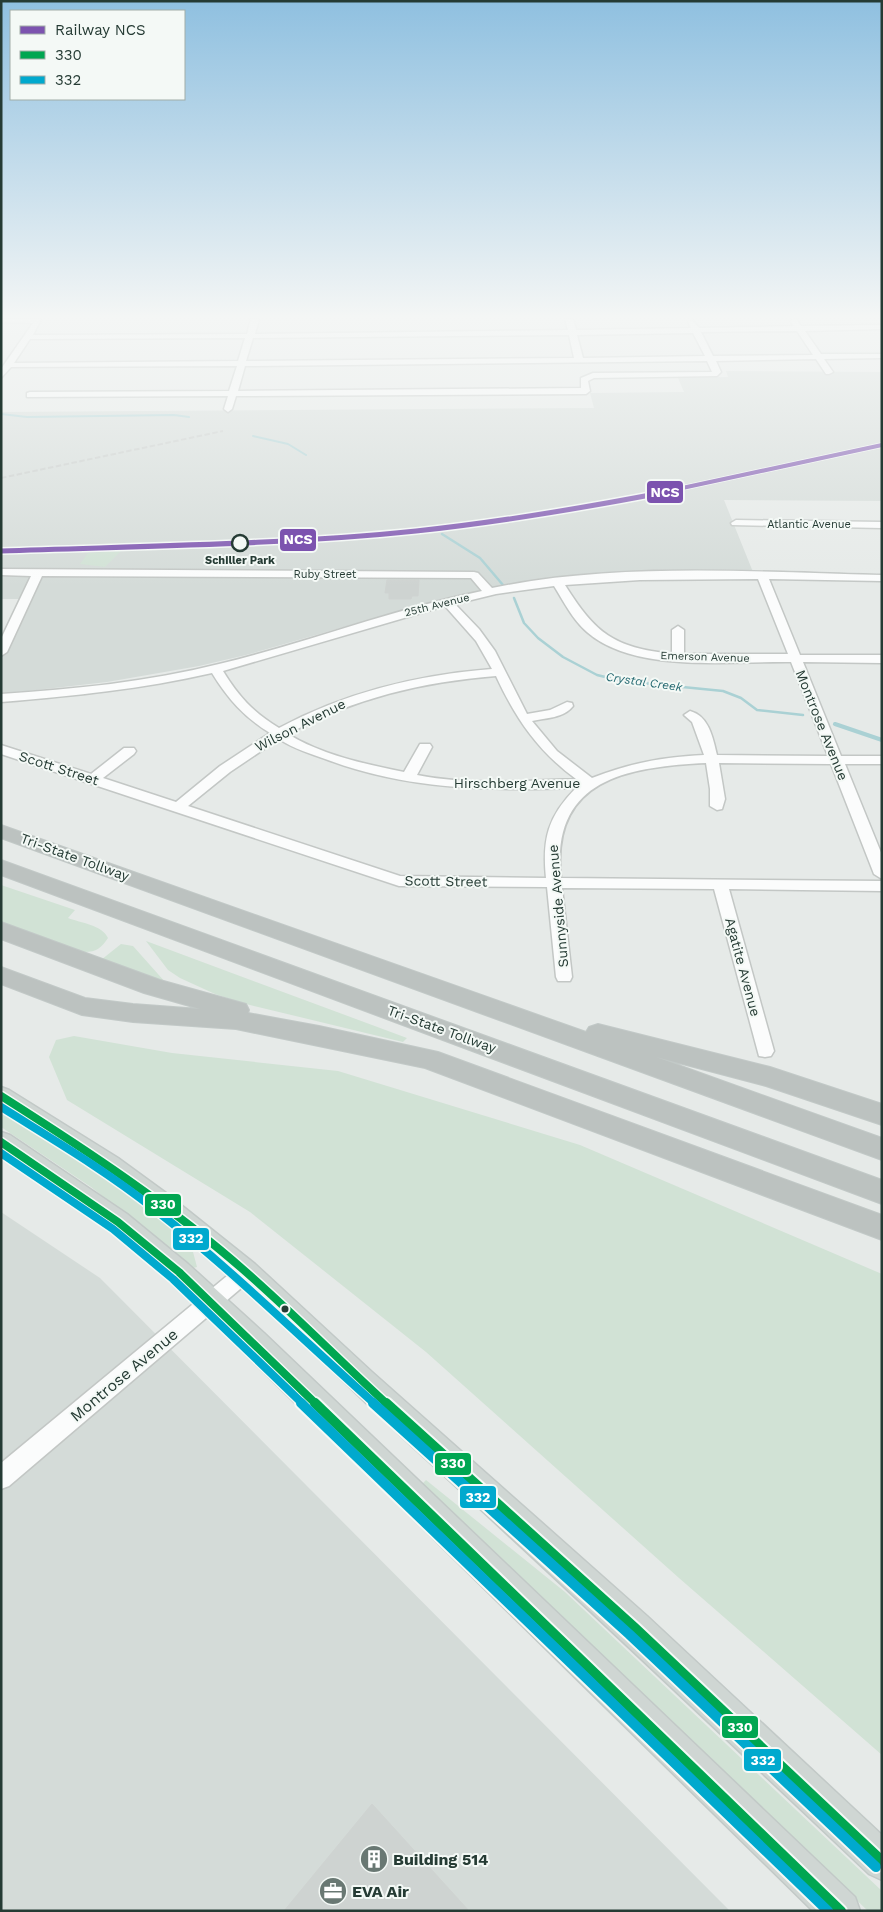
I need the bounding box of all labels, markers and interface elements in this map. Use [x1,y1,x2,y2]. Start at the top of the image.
legend [10,10,185,100]
text: Railway NCS [55,21,146,39]
text: 330 [55,46,82,64]
text: 332 [55,71,81,89]
line badge: NCS [646,480,684,504]
text: NCS [651,484,679,500]
street label: Atlantic Avenue [767,518,851,531]
line badge: NCS [279,528,317,552]
text: NCS [284,531,312,547]
marker: Schiller Park [231,534,249,552]
place label: Schiller Park [205,554,275,567]
street label: Ruby Street [294,568,357,581]
street label: 25th Avenue [403,591,471,619]
street label: Emerson Avenue [660,649,750,665]
street label: Montrose Avenue [793,667,851,783]
water label: Crystal Creek [605,670,684,694]
street label: Wilson Avenue [252,695,348,755]
street label: Scott Street [17,748,101,788]
street label: Hirschberg Avenue [454,775,580,791]
street label: Tri-State Tollway [18,830,132,884]
street label: Sunnyside Avenue [545,844,571,968]
street label: Scott Street [404,872,488,890]
street label: Agatite Avenue [722,916,764,1018]
street label: Tri-State Tollway [385,1002,499,1056]
line badge: 330 [144,1193,182,1217]
text: 330 [150,1196,176,1212]
line badge: 332 [172,1227,210,1251]
text: 332 [179,1230,203,1246]
unlabelled marker [280,1304,290,1314]
street label: Montrose Avenue [66,1324,182,1426]
line badge: 330 [434,1452,472,1476]
text: 330 [440,1455,466,1471]
line badge: 332 [459,1485,497,1509]
text: 332 [466,1489,490,1505]
line badge: 330 [721,1715,759,1739]
text: 330 [727,1719,753,1735]
line badge: 332 [743,1748,782,1772]
text: 332 [751,1752,775,1768]
building icon: Building 514 [359,1844,389,1874]
place label: Building 514 [393,1850,488,1869]
office icon: EVA Air [318,1876,348,1906]
place label: EVA Air [352,1882,409,1901]

